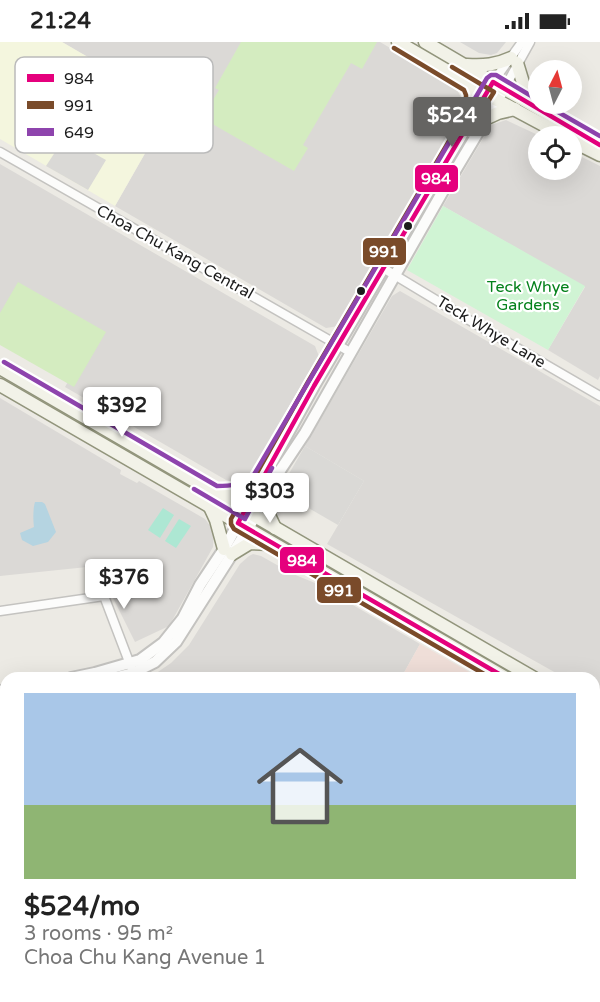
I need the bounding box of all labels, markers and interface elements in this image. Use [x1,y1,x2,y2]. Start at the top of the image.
text: 21:24 [30,8,91,34]
legend [15,57,213,153]
north arrow [528,60,582,114]
map controls [528,60,582,180]
text: 984 [64,69,94,89]
text: 991 [64,96,94,116]
pin: $524 [416,97,488,148]
text: $524 [427,104,477,128]
text: 649 [64,123,94,143]
button: locate [528,126,582,180]
line badge: 984 [414,164,459,193]
text: 984 [421,169,451,189]
street label: Choa Chu Kang Central [93,200,257,304]
unlabelled marker [402,220,414,232]
line badge: 991 [362,237,407,266]
text: 991 [369,242,399,262]
park label: Teck Whye Gardens [487,277,569,315]
unlabelled marker [355,285,367,297]
street label: Teck Whye Lane [433,292,549,372]
pin: $392 [86,387,158,438]
text: $392 [97,394,147,418]
pin: $303 [234,473,306,524]
text: $303 [245,480,295,504]
line badge: 984 [279,546,325,574]
text: 984 [287,551,317,571]
pin: $376 [88,559,160,610]
text: $376 [99,566,149,590]
line badge: 991 [316,576,362,604]
text: 991 [324,581,354,601]
icon: home [246,732,354,840]
text: $524/mo [24,891,140,922]
text: 3 rooms · 95 m² [24,922,173,946]
text: Choa Chu Kang Avenue 1 [24,946,266,970]

